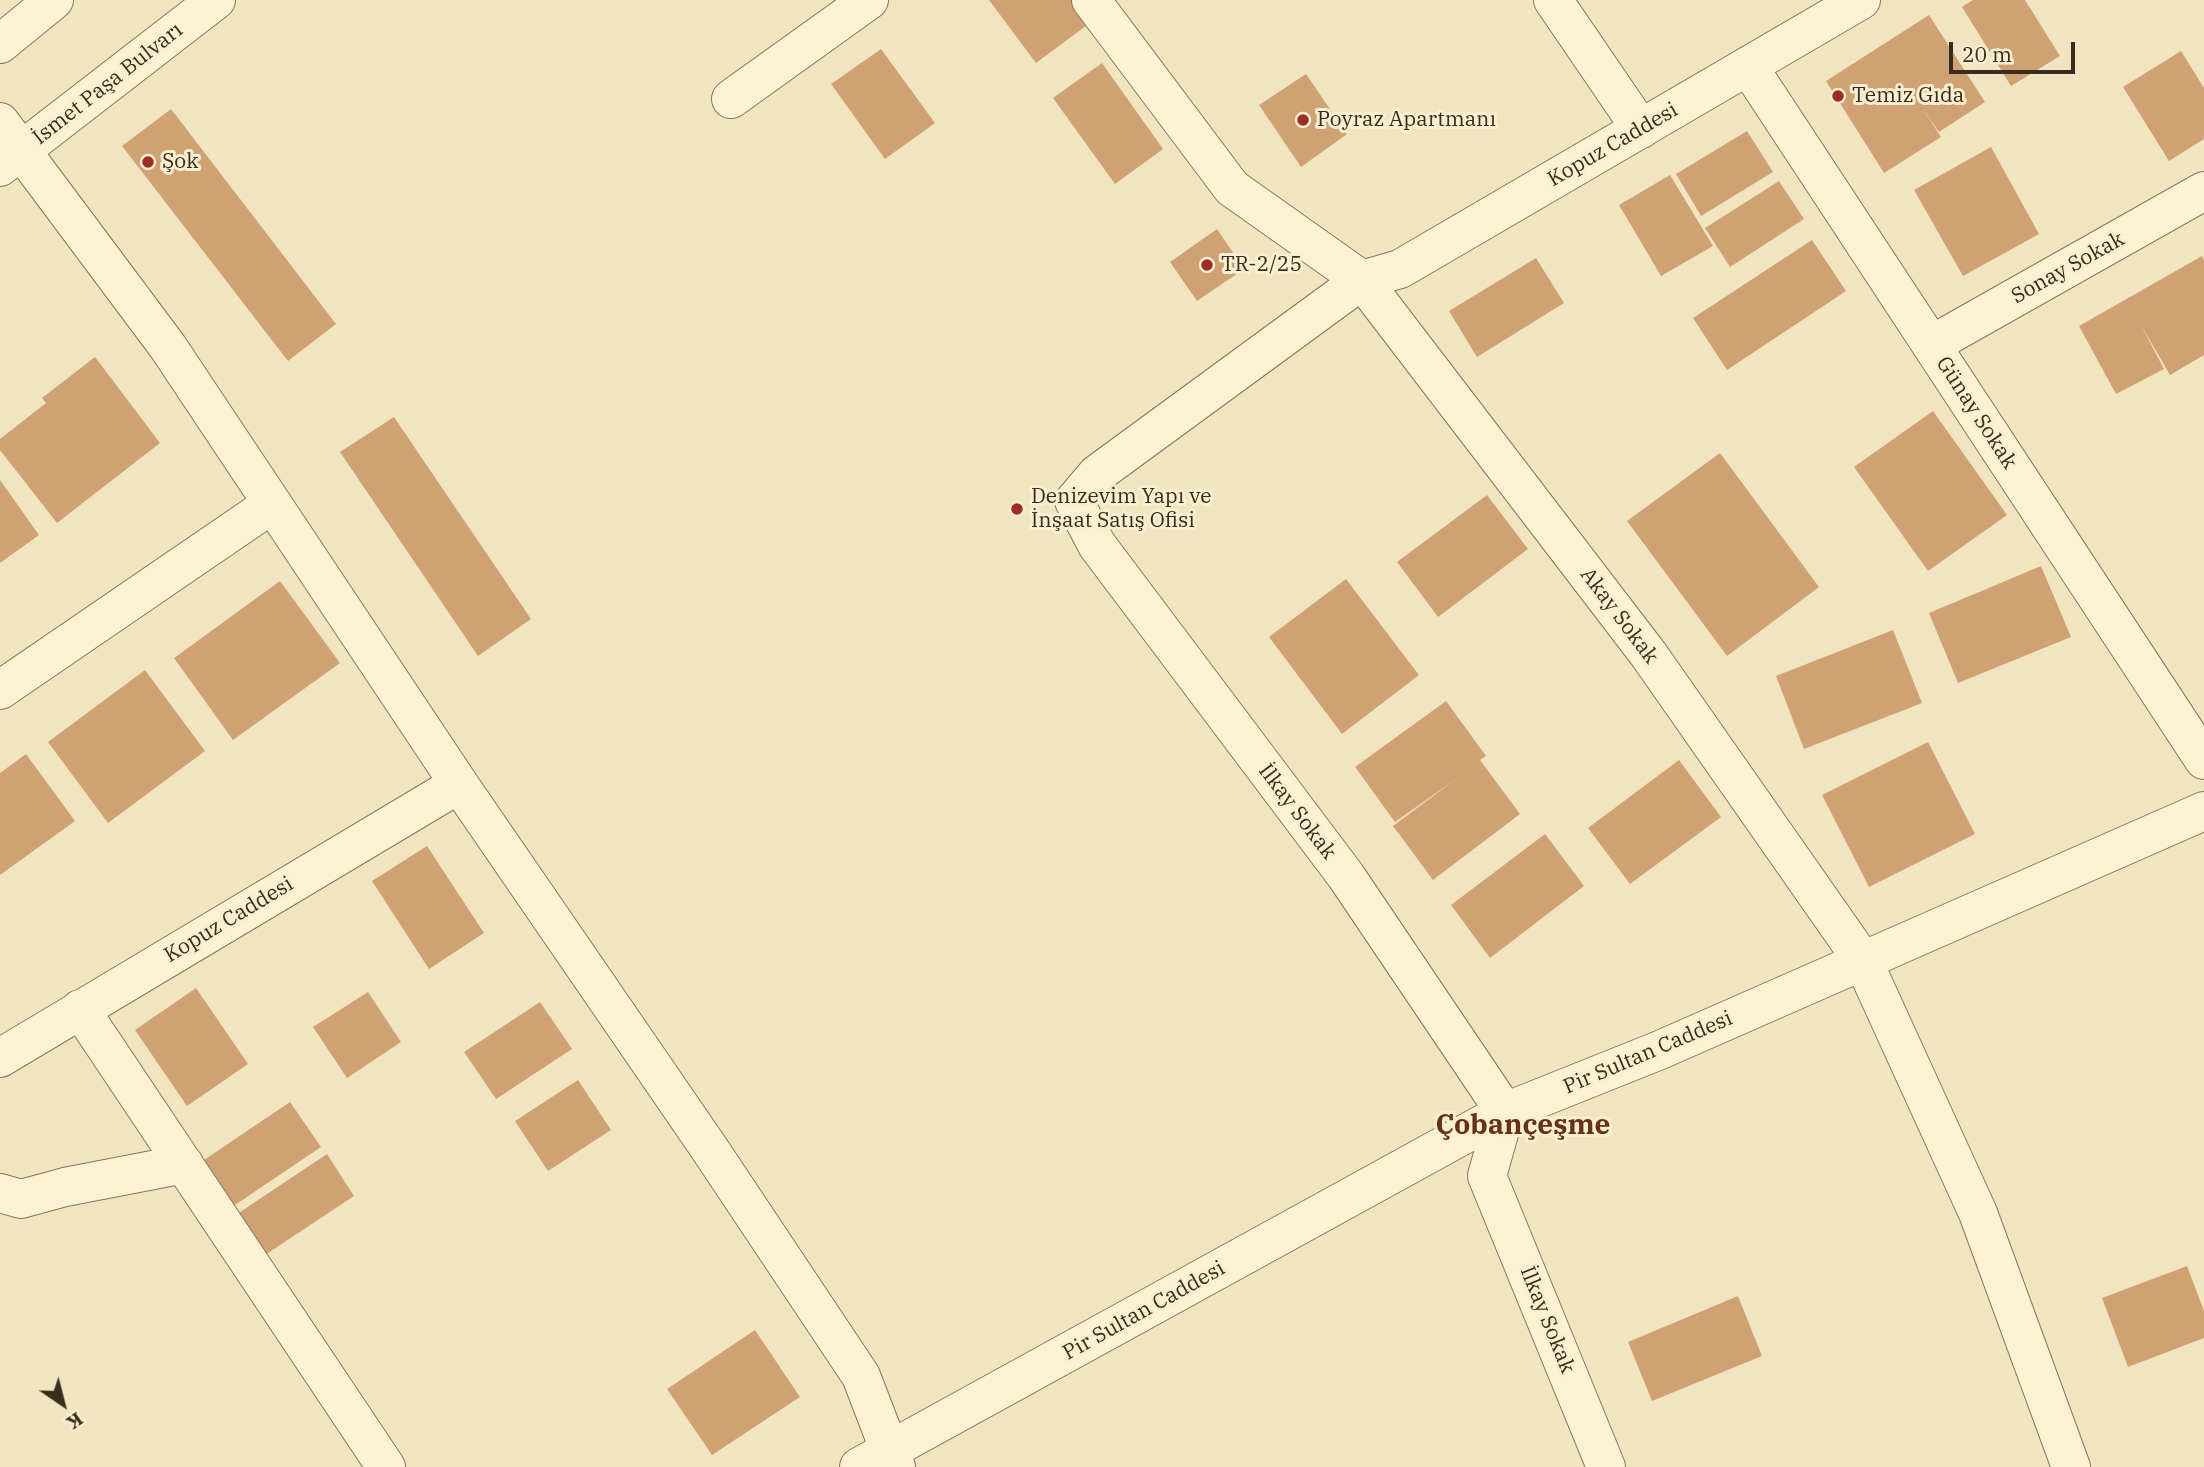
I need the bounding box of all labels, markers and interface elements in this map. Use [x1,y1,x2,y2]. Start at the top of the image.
street label: İsmet Paşa Bulvarı [28,18,188,150]
scale bar [1952,28,2078,72]
text: 20 m [1962,40,2012,68]
place label: Temiz Gıda [1852,83,1964,109]
marker: Temiz Gıda [1830,88,1846,104]
street label: Kopuz Caddesi [1543,98,1683,192]
place label: Poyraz Apartmanı [1317,107,1496,133]
marker: Poyraz Apartmanı [1295,112,1311,128]
place label: Şok [162,149,198,175]
marker: Şok [140,154,156,170]
street label: Sonay Sokak [2007,227,2129,309]
place label: TR-2/25 [1221,252,1302,278]
marker: TR-2/25 [1199,257,1215,273]
street label: Günay Sokak [1930,352,2022,474]
place label: Denizevim Yapı ve İnşaat Satış Ofisi [1031,484,1211,534]
marker: Denizevim Yapı ve İnşaat Satış Ofisi [1009,501,1025,517]
street label: Akay Sokak [1575,563,1663,669]
street label: İlkay Sokak [1253,759,1341,865]
street label: Kopuz Caddesi [160,872,298,968]
street label: Pir Sultan Caddesi [1560,1006,1736,1100]
district label: Çobançeşme [1436,1109,1610,1143]
street label: Pir Sultan Caddesi [1059,1256,1229,1366]
street label: İlkay Sokak [1514,1263,1580,1377]
north arrow [28,1369,98,1439]
text: K [62,1407,88,1435]

